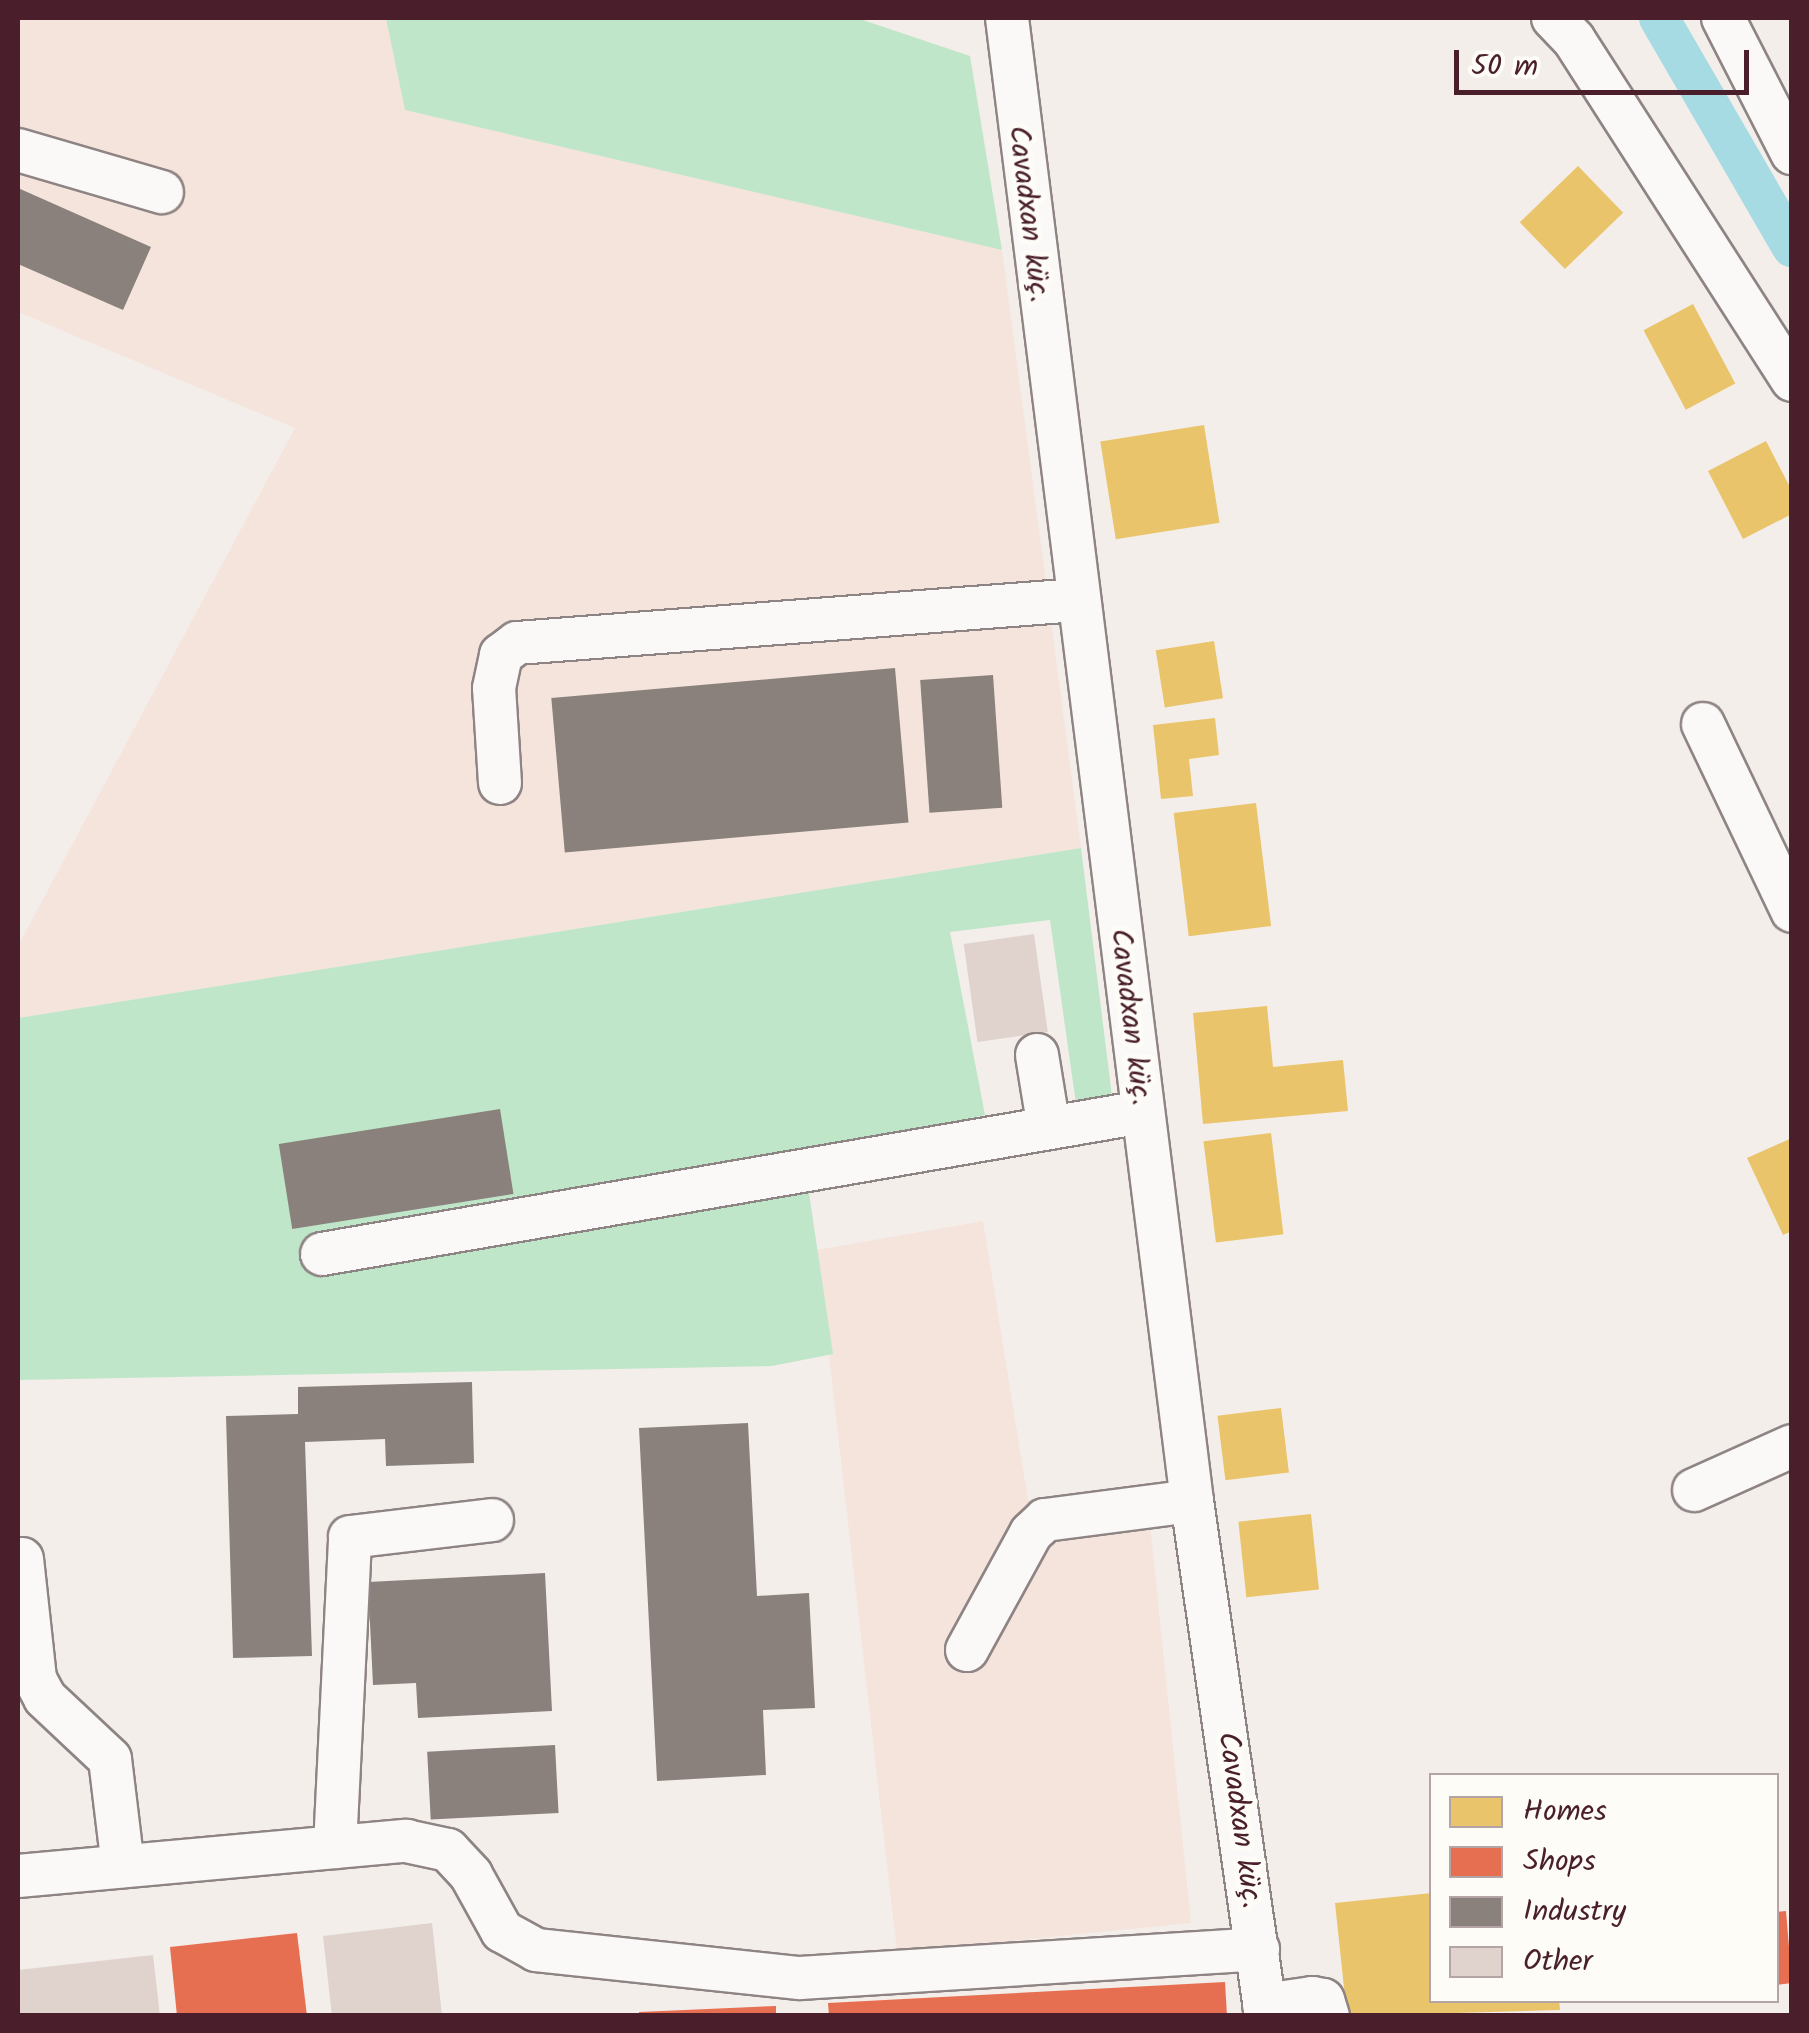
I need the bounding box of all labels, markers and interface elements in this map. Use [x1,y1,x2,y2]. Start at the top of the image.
scale bar [1459,30,1754,92]
text: 50 m [1471,43,1538,91]
street label: Cavadxan küç. [999,124,1057,304]
street label: Cavadxan küç. [1101,927,1159,1107]
street label: Cavadxan küç. [1209,1730,1269,1910]
legend [1429,1773,1779,2003]
text: Homes [1523,1788,1607,1836]
text: Shops [1523,1838,1596,1886]
text: Industry [1523,1888,1626,1936]
text: Other [1523,1938,1593,1986]

